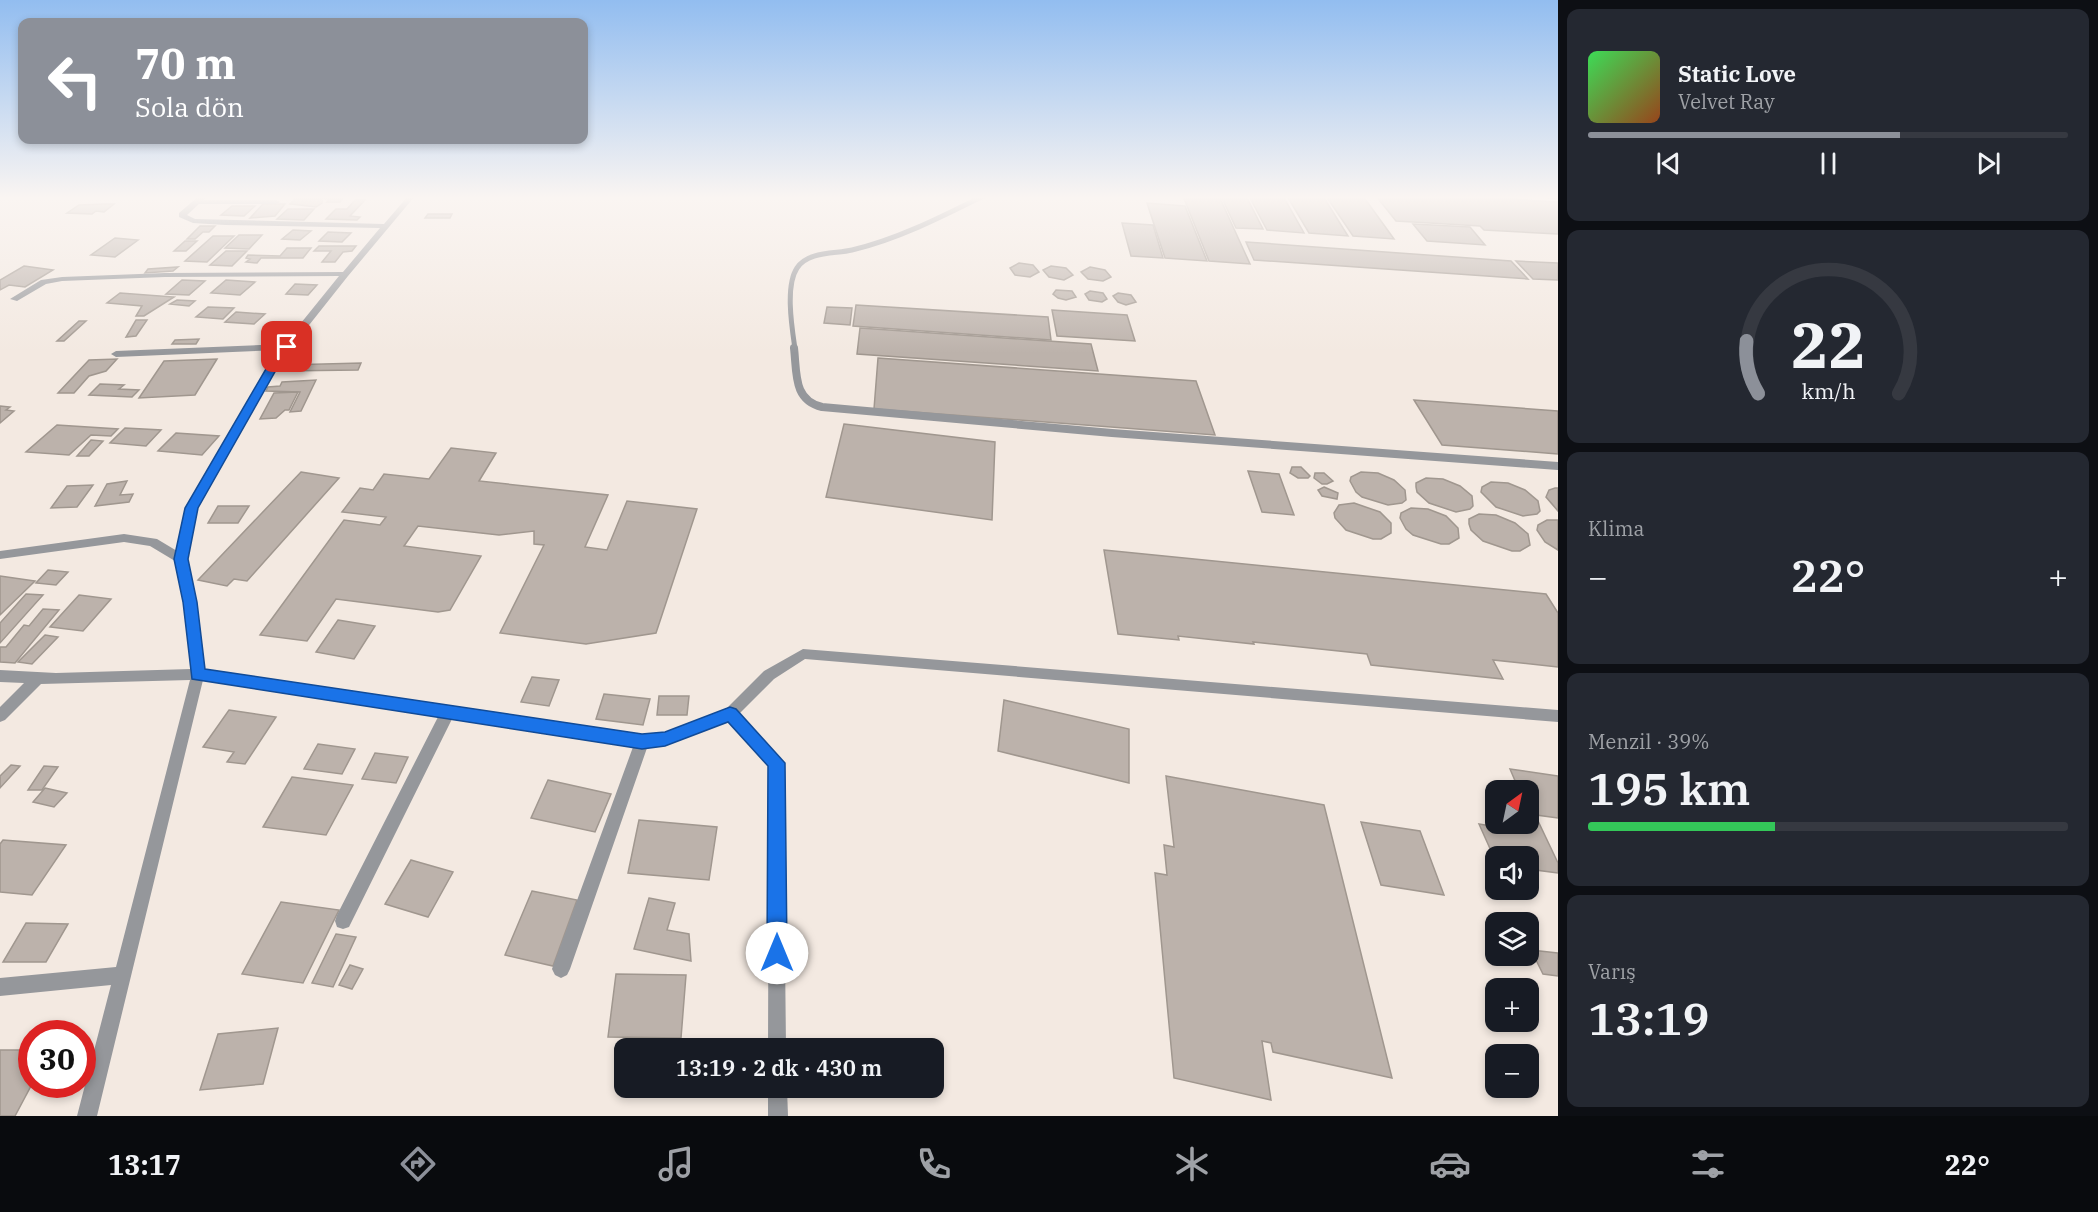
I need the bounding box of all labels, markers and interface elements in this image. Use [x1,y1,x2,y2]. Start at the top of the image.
text: 70 m [135,36,236,91]
icon: left [36,42,114,120]
text: Static Love [1678,59,1796,88]
text: Velvet Ray [1678,88,1775,115]
text: Sola dön [135,89,244,124]
icon: previous [1652,147,1685,180]
icon: pause [1812,147,1845,180]
icon: next [1972,147,2005,180]
text: 22 [1791,304,1865,385]
pin [261,321,312,372]
icon: arrive [270,330,303,363]
text: km/h [1801,377,1855,405]
text: Klima [1588,515,1644,542]
text: 22° [1790,546,1866,604]
text: − [1588,555,1608,598]
text: + [2048,555,2068,598]
text: Menzil · 39% [1588,728,1709,755]
text: 195 km [1588,759,1750,817]
north arrow [1485,780,1539,834]
map controls [1485,780,1539,1098]
button: sound [1485,846,1539,900]
button: layers [1485,912,1539,966]
position arrow [745,921,809,985]
text: Varış [1588,958,1636,985]
button: + [1485,978,1539,1032]
text: 13:19 [1588,989,1709,1047]
speed limit sign: 30 [18,1020,96,1098]
button: − [1485,1044,1539,1098]
text: 13:19 · 2 dk · 430 m [676,1053,882,1082]
icon: directions [397,1143,439,1185]
icon: music [655,1143,697,1185]
icon: phone [913,1143,955,1185]
icon: climate [1171,1143,1213,1185]
icon: car [1429,1143,1471,1185]
icon: filters [1687,1143,1729,1185]
text: 13:17 [108,1147,181,1182]
text: 22° [1945,1147,1990,1182]

